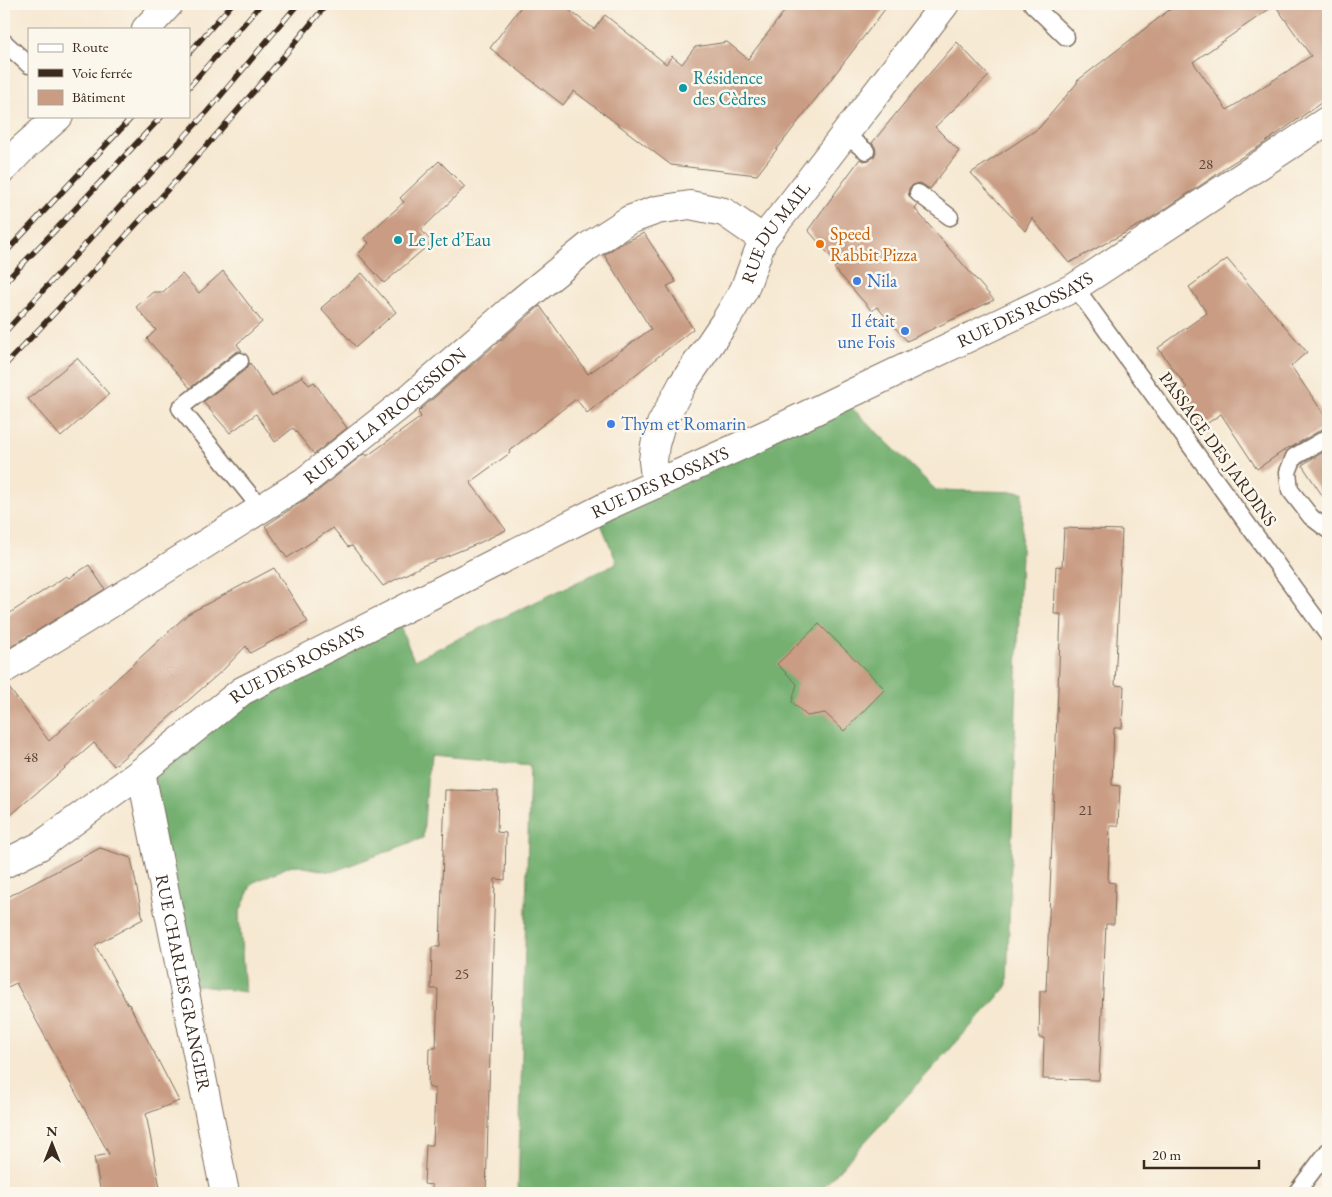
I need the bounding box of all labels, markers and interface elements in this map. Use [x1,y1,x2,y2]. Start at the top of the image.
legend [28,28,190,118]
text: Route [72,37,109,56]
text: Voie ferrée [72,63,132,82]
place label: Résidence des Cèdres [693,66,766,110]
marker: Résidence des Cèdres [677,82,689,94]
text: Bâtiment [72,87,126,106]
house number: 28 [1199,154,1213,173]
street label: RUE DU MAIL [736,177,815,286]
place label: Speed Rabbit Pizza [830,222,918,266]
place label: Le Jet d’Eau [408,228,492,251]
marker: Le Jet d’Eau [392,234,404,246]
marker: Speed Rabbit Pizza [814,238,826,250]
street label: RUE DES ROSSAYS [953,266,1097,352]
place label: Nila [867,269,898,292]
marker: Nila [851,275,863,287]
place label: Il était une Fois [838,309,895,353]
marker: Il était une Fois [899,325,911,337]
street label: RUE DE LA PROCESSION [298,341,471,489]
street label: PASSAGE DES JARDINS [1155,367,1282,531]
place label: Thym et Romarin [621,412,747,435]
marker: Thym et Romarin [605,418,617,430]
street label: RUE DES ROSSAYS [587,441,732,523]
street label: RUE DES ROSSAYS [224,619,368,708]
house number: 48 [24,747,38,766]
house number: 21 [1079,800,1093,819]
street label: RUE CHARLES GRANGIER [151,872,216,1093]
house number: 25 [455,964,469,983]
north arrow [28,1120,78,1170]
text: N [46,1122,58,1140]
scale bar [1144,1137,1260,1169]
text: 20 m [1152,1145,1181,1164]

